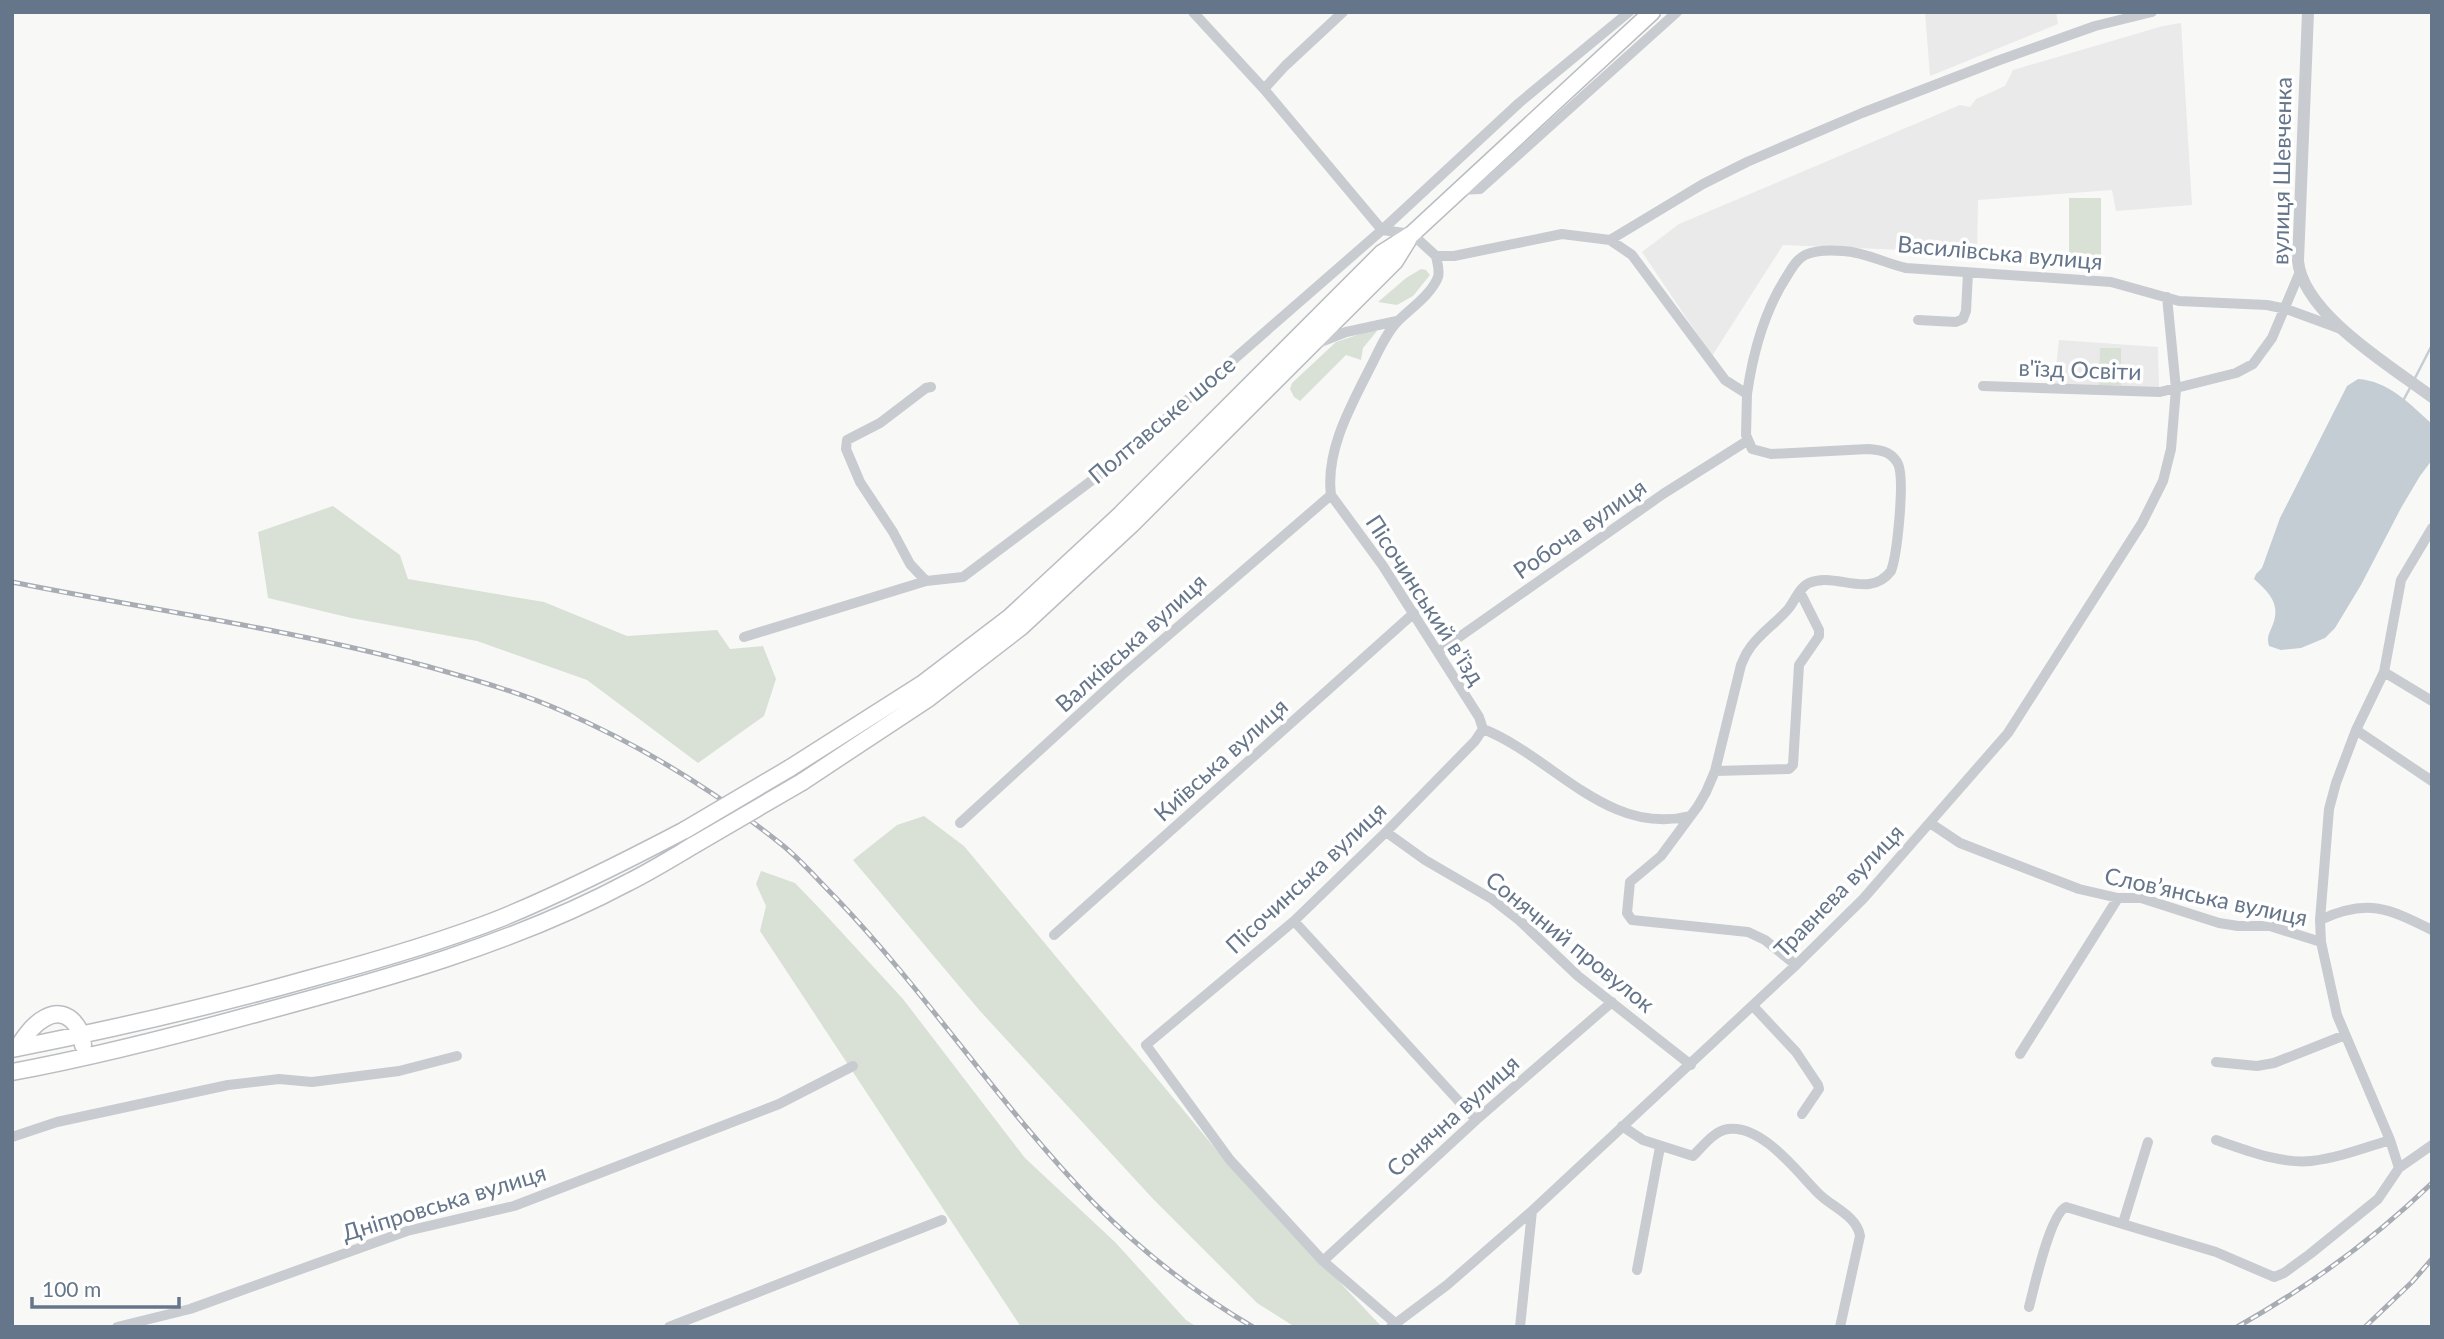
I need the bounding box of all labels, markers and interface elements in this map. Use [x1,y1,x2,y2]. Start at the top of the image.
street label: вулиця Шевченка [2265,77,2297,265]
street label: Василівська вулиця [1896,229,2104,275]
street label: Полтавське шосе [1082,350,1241,489]
street label: в'їзд Освіти [2018,353,2142,385]
street label: Робоча вулиця [1508,472,1651,584]
street label: Пісочинський в’їзд [1360,509,1491,690]
street label: Валківська вулиця [1049,567,1212,717]
street label: Київська вулиця [1148,692,1293,827]
street label: Пісочинська вулиця [1219,796,1391,959]
street label: Травнева вулиця [1768,818,1909,963]
street label: Слов’янська вулиця [2102,861,2310,931]
street label: Сонячний провулок [1481,865,1661,1018]
street label: Сонячна вулиця [1380,1049,1524,1182]
street label: Дніпровська вулиця [338,1158,549,1246]
scale bar [32,1266,178,1310]
text: 100 m [42,1276,101,1301]

